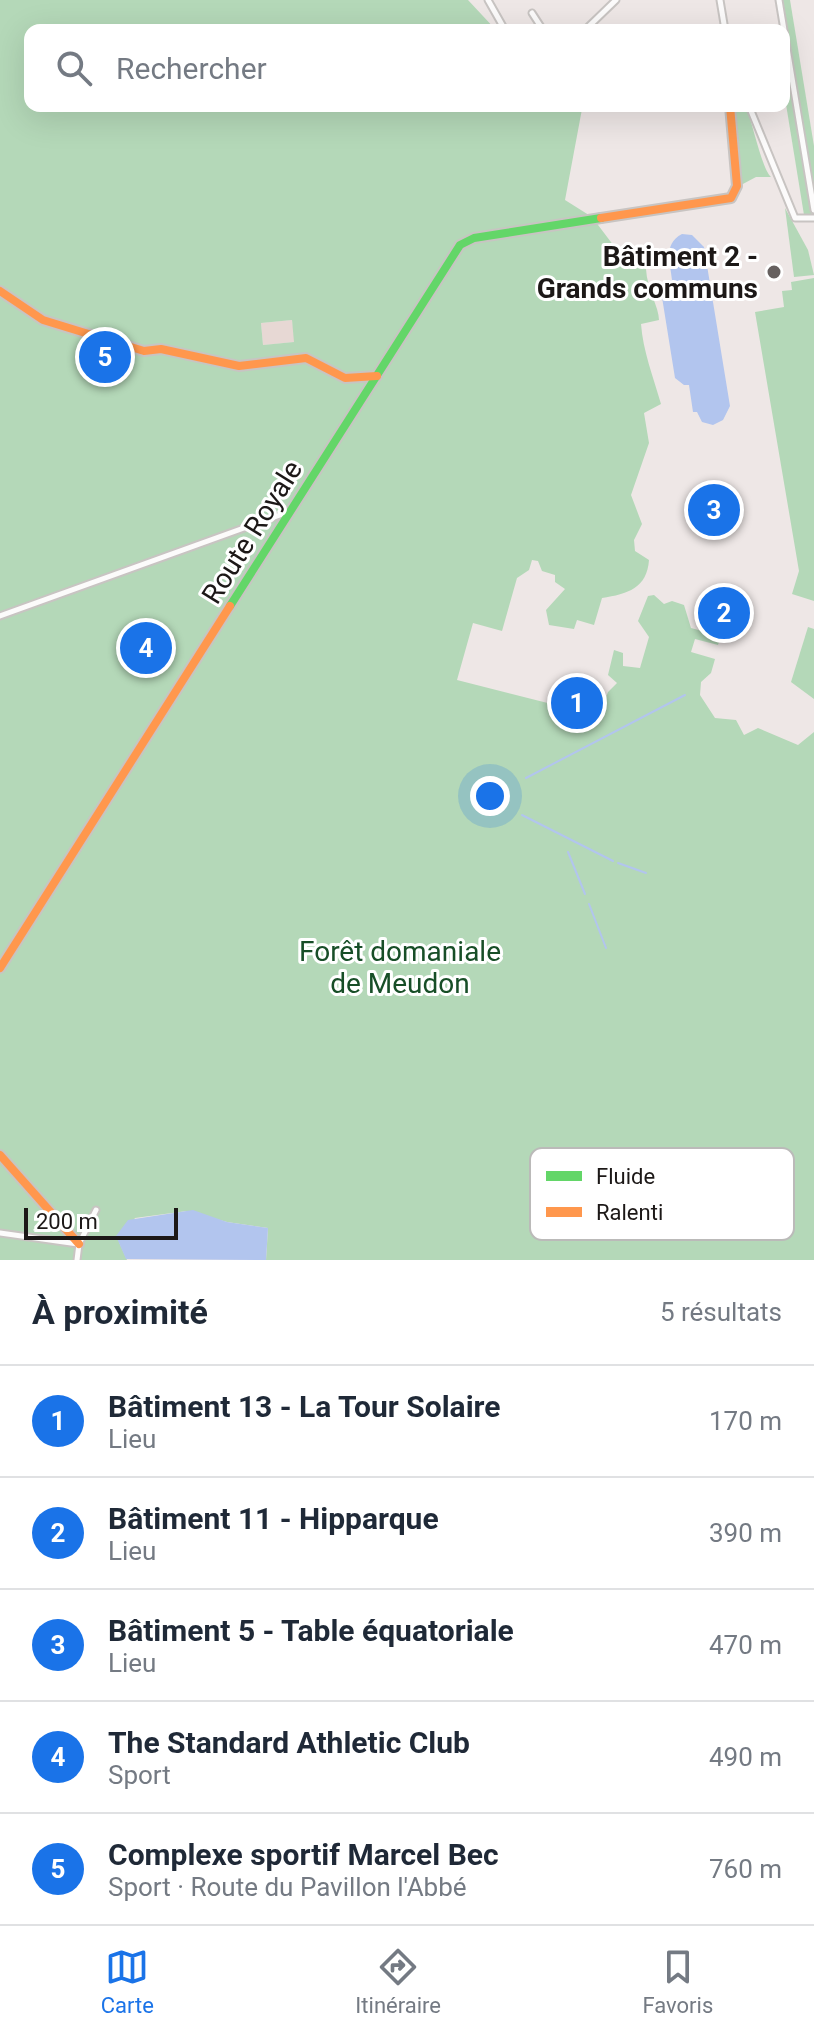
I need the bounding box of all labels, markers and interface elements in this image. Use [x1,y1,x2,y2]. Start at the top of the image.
search box [24,24,790,112]
icon: search [52,46,96,90]
text: Rechercher [116,51,267,86]
place label: Bâtiment 2 - Grands communs [537,240,758,305]
marker: Bâtiment 2 - Grands communs [765,263,783,281]
pin: 5 [79,327,131,387]
street label: Route Royale [195,454,309,610]
pin: 3 [688,480,740,540]
pin: 2 [698,583,750,643]
pin: 4 [120,618,172,678]
pin: 1 [551,673,603,733]
your location [470,776,510,816]
park label: Forêt domaniale de Meudon [299,935,501,1000]
legend [530,1148,794,1240]
text: Fluide [596,1164,655,1189]
text: Ralenti [596,1200,663,1225]
scale bar [24,1204,178,1240]
text: 200 m [36,1209,98,1234]
text: À proximité [32,1292,208,1332]
text: 5 résultats [660,1297,782,1327]
text: Bâtiment 13 - La Tour Solaire [108,1389,501,1424]
text: 1 [51,1406,65,1436]
text: 170 m [709,1406,782,1436]
text: Lieu [108,1424,156,1454]
text: Bâtiment 11 - Hipparque [108,1501,439,1536]
text: 2 [51,1518,65,1548]
text: 390 m [709,1518,782,1548]
text: Lieu [108,1536,156,1566]
text: Bâtiment 5 - Table équatoriale [108,1613,514,1648]
text: 3 [51,1630,65,1660]
text: 470 m [709,1630,782,1660]
text: Lieu [108,1648,156,1678]
text: The Standard Athletic Club [108,1725,470,1760]
text: 4 [51,1742,65,1772]
text: 490 m [709,1742,782,1772]
text: Sport [108,1760,171,1790]
text: Complexe sportif Marcel Bec [108,1837,499,1872]
text: 5 [51,1854,65,1884]
text: 760 m [709,1854,782,1884]
text: Sport · Route du Pavillon l'Abbé [108,1872,467,1902]
tab: Carte [101,1945,154,2018]
tab: Itinéraire [355,1945,441,2018]
tab: Favoris [642,1945,713,2018]

